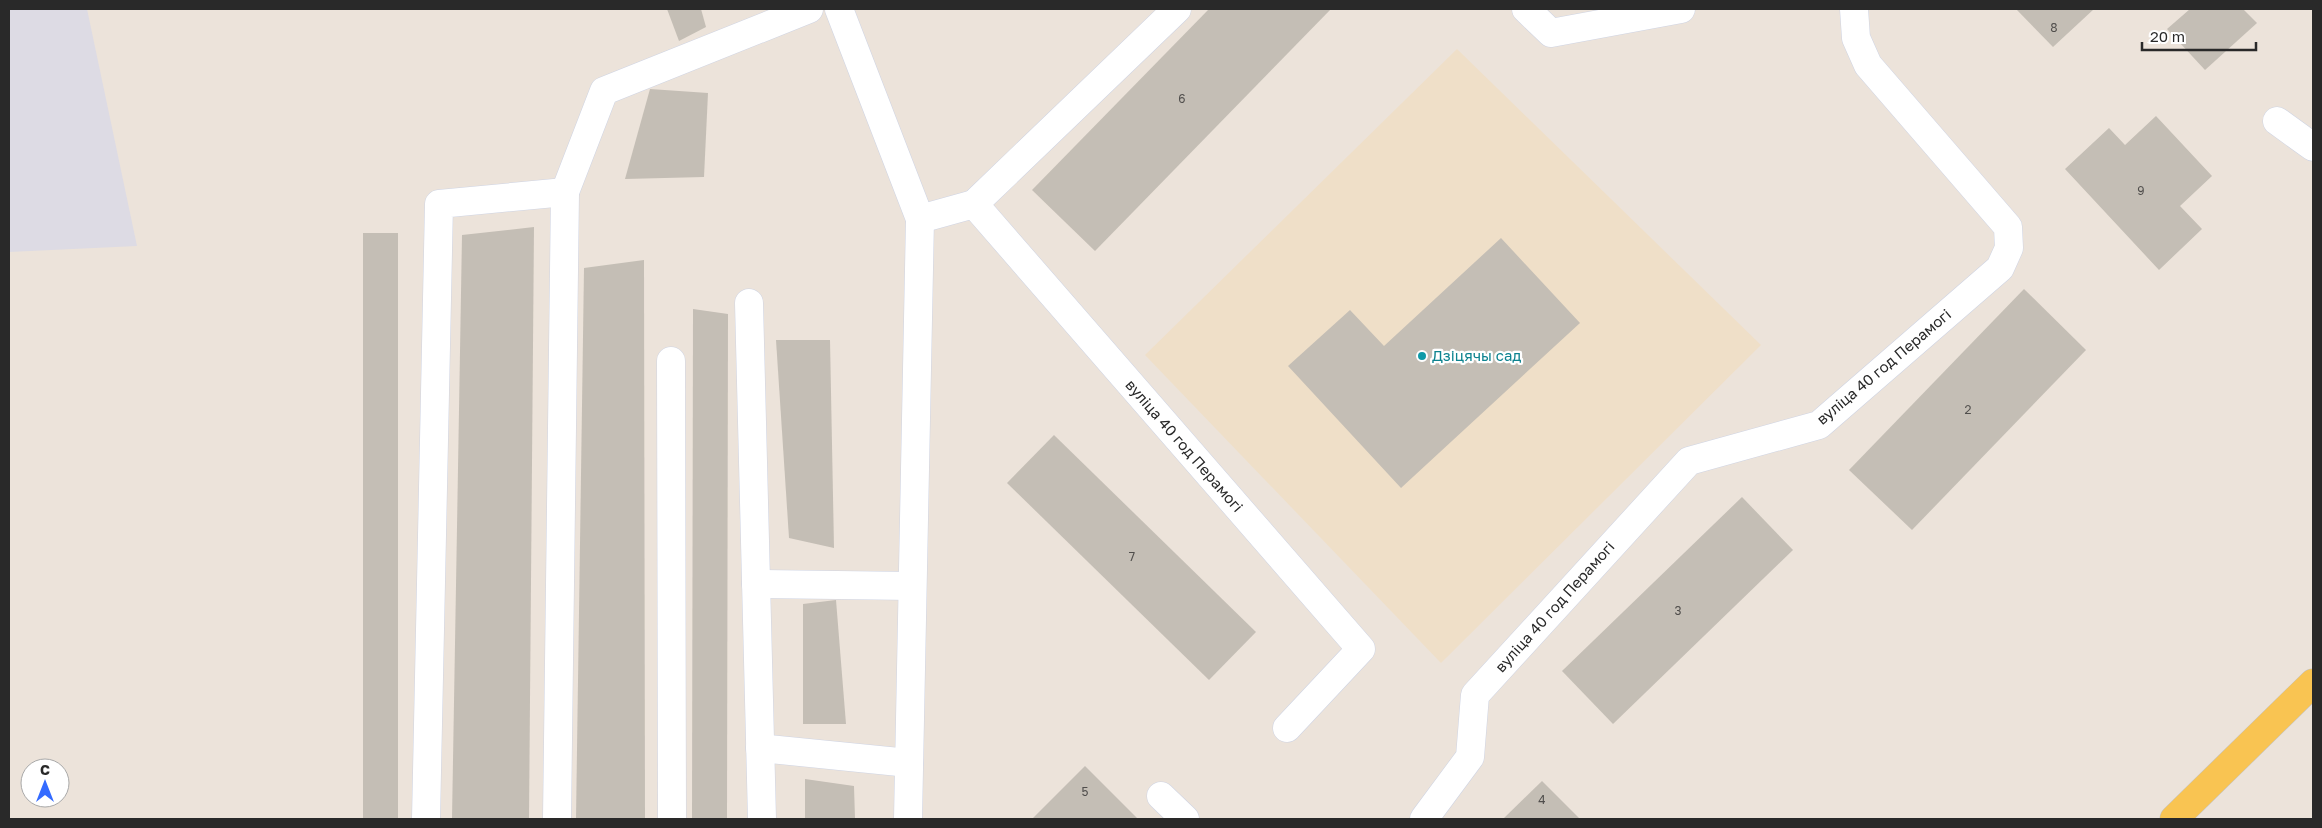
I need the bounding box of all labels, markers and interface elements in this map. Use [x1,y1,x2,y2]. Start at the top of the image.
house number: 8 [2050,20,2058,35]
scale bar [2142,20,2256,52]
text: 20 m [2150,27,2185,45]
house number: 6 [1178,91,1186,106]
house number: 9 [2137,183,2145,198]
street label: вуліца 40 год Перамогі [1813,305,1954,428]
place label: Дзіцячы сад [1432,346,1521,364]
marker: Дзіцячы сад [1416,350,1428,362]
street label: вуліца 40 год Перамогі [1122,375,1247,515]
house number: 2 [1965,402,1972,417]
street label: вуліца 40 год Перамогі [1491,537,1618,675]
house number: 7 [1129,549,1135,564]
house number: 3 [1674,603,1682,618]
north arrow [20,758,70,808]
text: С [40,761,50,778]
house number: 5 [1082,784,1089,799]
house number: 4 [1538,792,1546,807]

